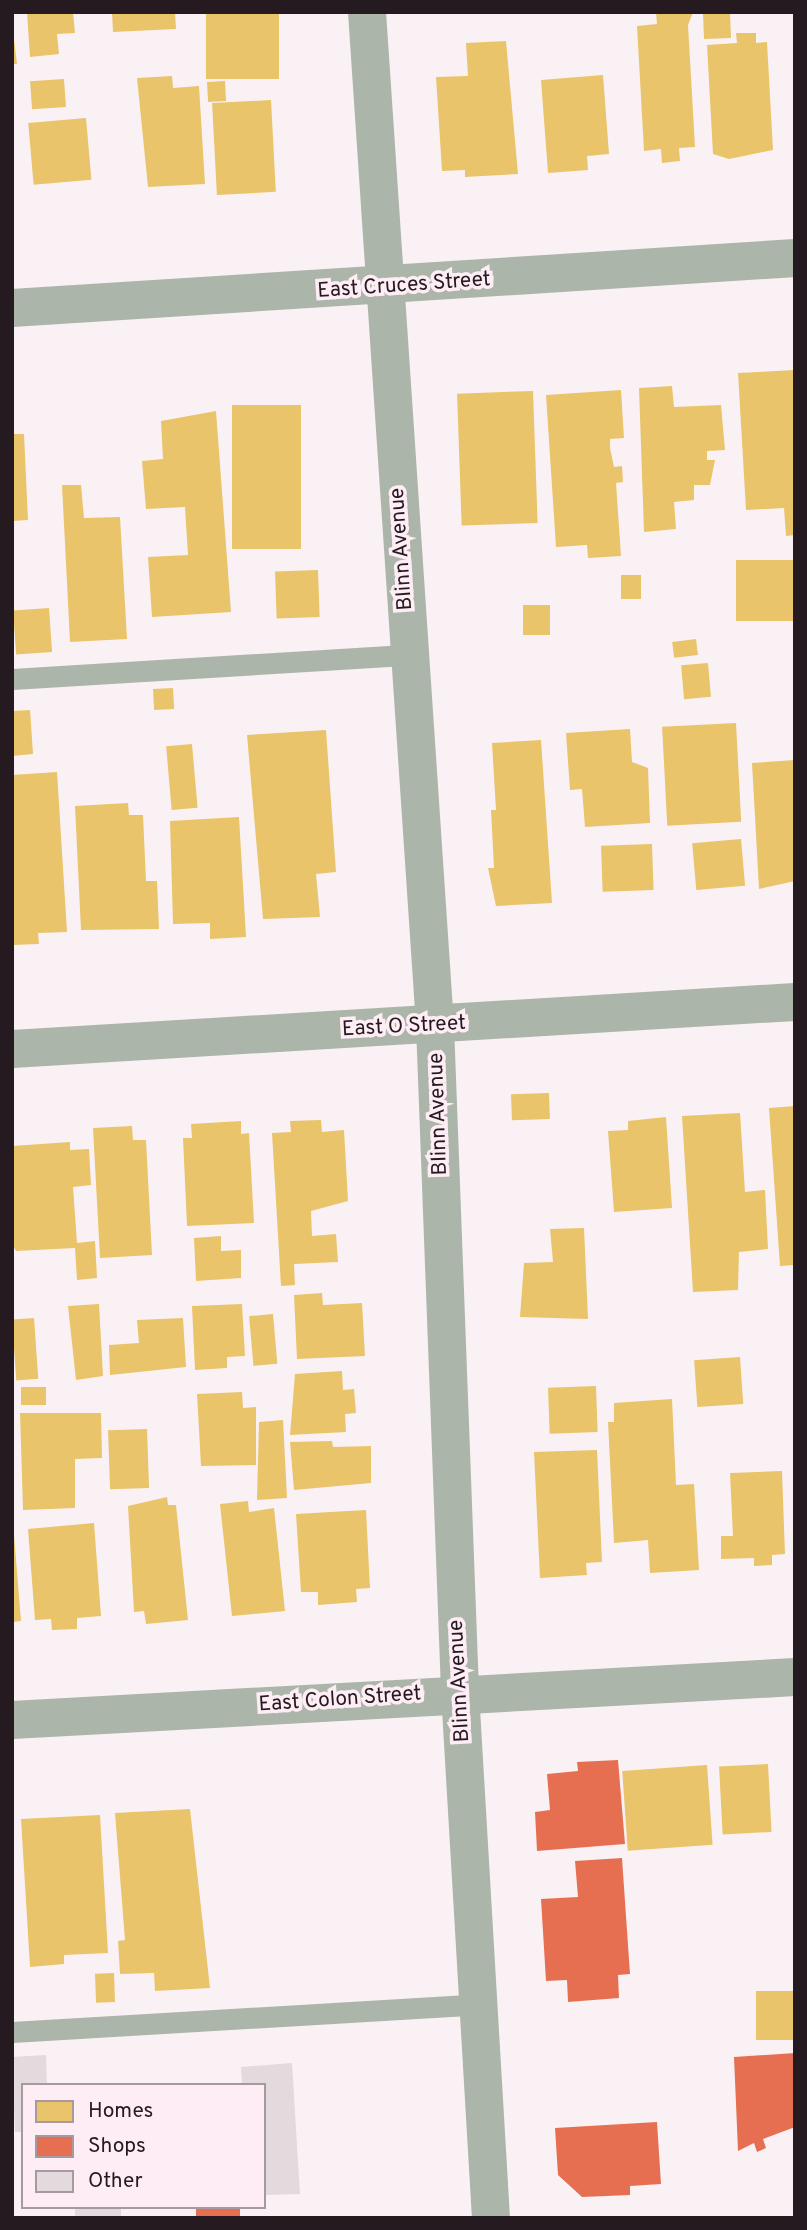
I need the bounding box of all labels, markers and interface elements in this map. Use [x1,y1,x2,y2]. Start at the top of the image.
street label: East Cruces Street [317,267,491,305]
street label: Blinn Avenue [385,486,419,612]
street label: East O Street [341,1011,467,1043]
street label: Blinn Avenue [424,1052,454,1176]
street label: Blinn Avenue [444,1619,476,1743]
street label: East Colon Street [258,1682,422,1718]
legend [21,2083,266,2209]
text: Homes [88,2098,153,2125]
text: Shops [88,2133,146,2160]
text: Other [88,2168,143,2195]

